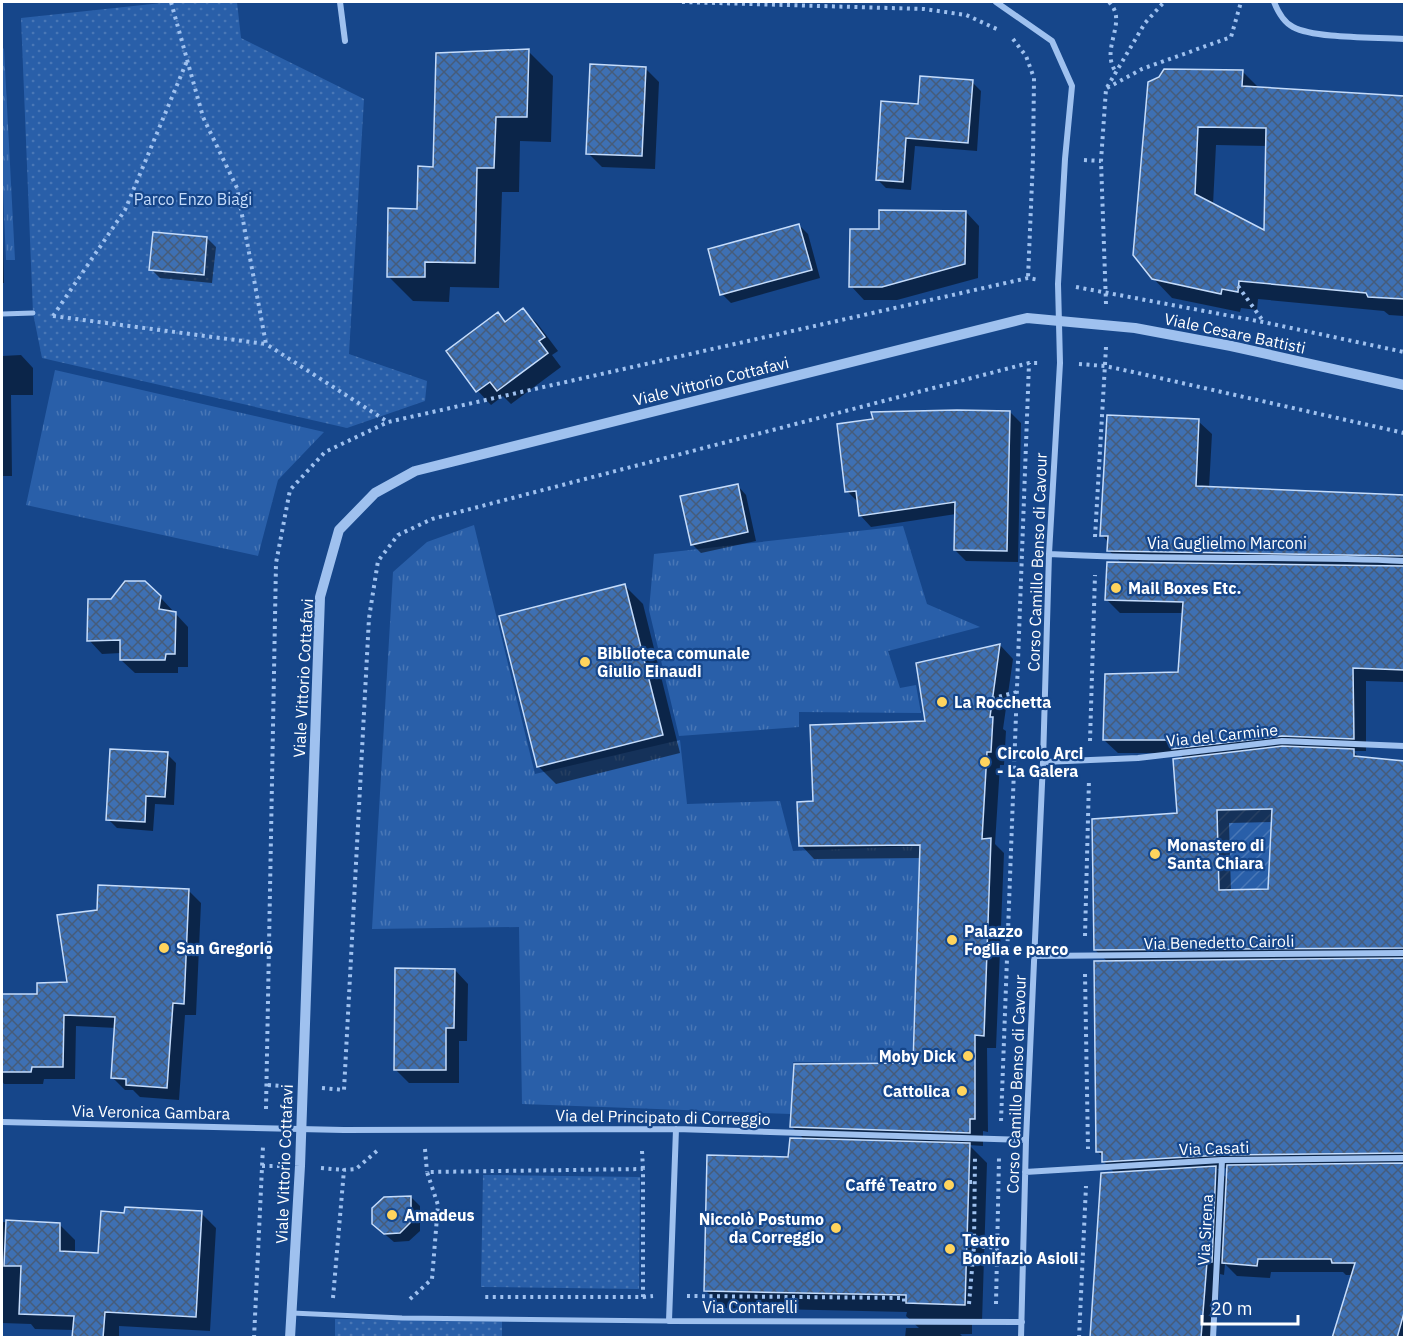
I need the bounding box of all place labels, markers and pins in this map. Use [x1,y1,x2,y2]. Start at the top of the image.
place label: Mail Boxes Etc. [1128,578,1241,598]
marker: Mail Boxes Etc. [1109,581,1123,595]
place label: Biblioteca comunale Giulio Einaudi [597,643,750,681]
marker: Biblioteca comunale Giulio Einaudi [578,655,592,669]
place label: La Rocchetta [954,692,1051,712]
marker: La Rocchetta [935,695,949,709]
place label: Circolo Arci - La Galera [997,743,1083,781]
marker: Circolo Arci - La Galera [978,755,992,769]
place label: Monastero di Santa Chiara [1167,835,1264,873]
marker: Monastero di Santa Chiara [1148,847,1162,861]
place label: Palazzo Foglia e parco [964,921,1068,959]
marker: Palazzo Foglia e parco [945,933,959,947]
place label: San Gregorio [176,938,273,958]
marker: San Gregorio [157,941,171,955]
place label: Moby Dick [879,1046,957,1066]
marker: Moby Dick [961,1049,975,1063]
place label: Cattolica [883,1081,950,1101]
marker: Cattolica [955,1084,969,1098]
place label: Caffé Teatro [845,1175,937,1195]
marker: Caffé Teatro [942,1178,956,1192]
place label: Amadeus [404,1205,475,1225]
marker: Amadeus [385,1208,399,1222]
place label: Niccolò Postumo da Correggio [699,1209,824,1247]
marker: Niccolò Postumo da Correggio [829,1221,843,1235]
place label: Teatro Bonifazio Asioli [962,1230,1078,1268]
marker: Teatro Bonifazio Asioli [943,1242,957,1256]

